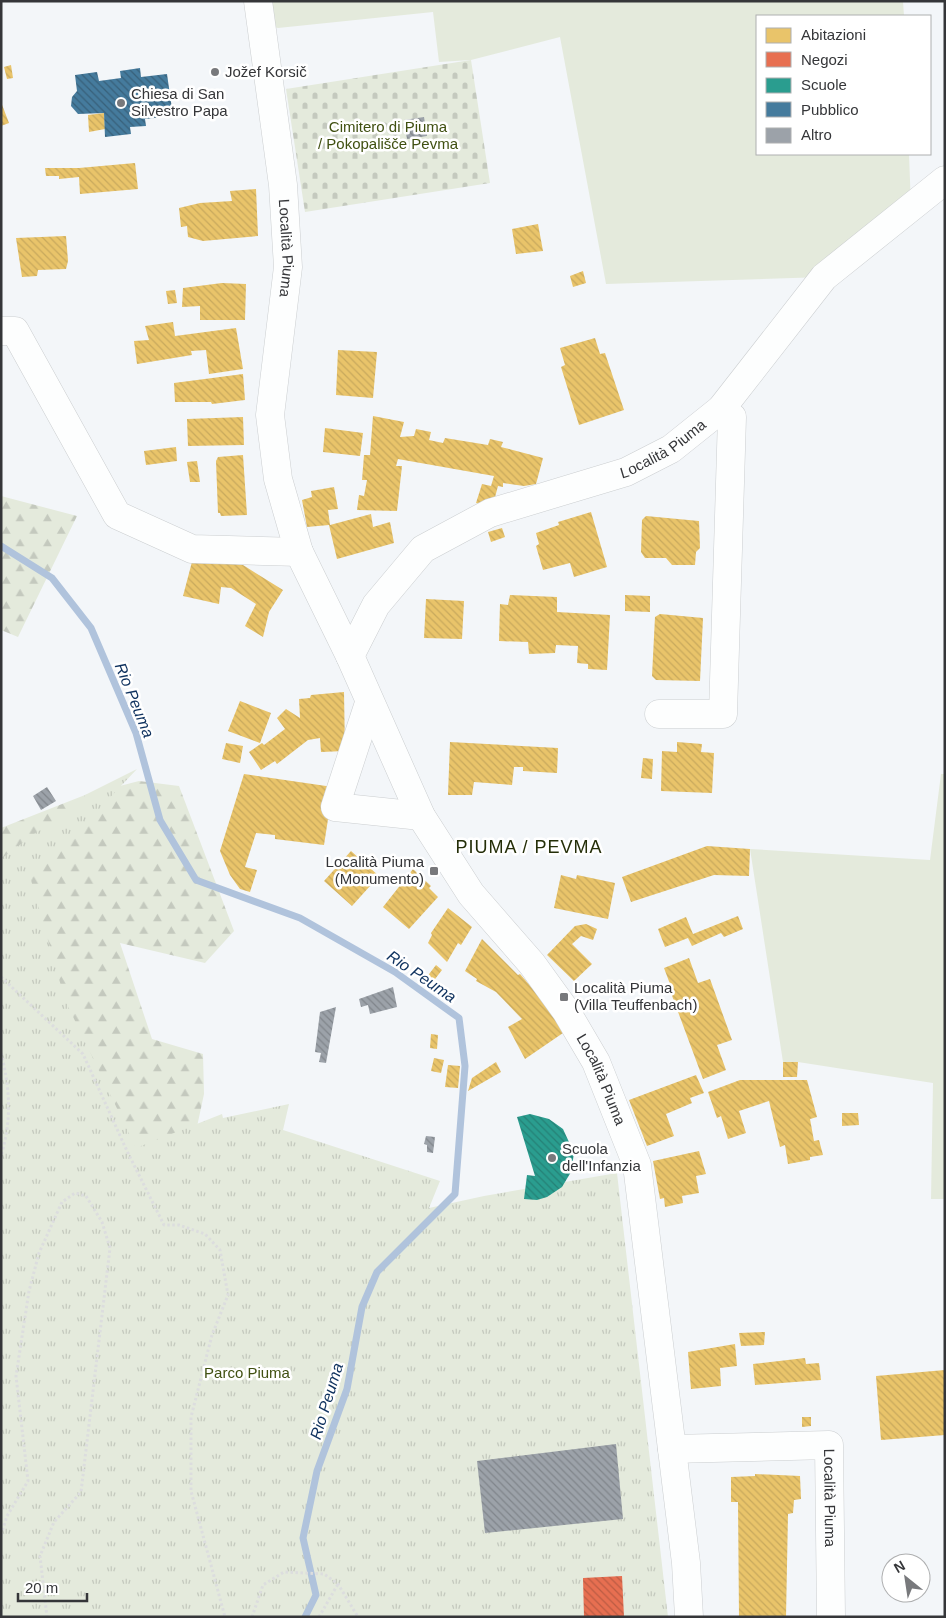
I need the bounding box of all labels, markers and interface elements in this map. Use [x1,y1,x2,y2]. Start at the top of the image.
legend [756,15,931,155]
text: Abitazioni [801,26,866,43]
text: Negozi [801,51,848,68]
place label: Jožef Korsič [225,63,307,80]
marker: Jožef Korsič [209,66,221,78]
text: Scuole [801,76,847,93]
place label: Chiesa di San Silvestro Papa [131,85,228,119]
marker: Chiesa di San Silvestro Papa [115,97,127,109]
text: Pubblico [801,101,859,118]
park label: Cimitero di Piuma / Pokopališče Pevma [318,118,459,152]
text: Altro [801,126,832,143]
street label: Località Piuma [276,199,297,299]
street label: Località Piuma [618,415,709,481]
water label: Rio Peuma [112,660,157,740]
district label: PIUMA / PEVMA [455,837,603,857]
place label: Località Piuma (Monumento) [326,853,425,887]
marker: Località Piuma (Monumento) [428,865,440,877]
water label: Rio Peuma [384,947,459,1006]
place label: Località Piuma (Villa Teuffenbach) [574,979,697,1013]
marker: Località Piuma (Villa Teuffenbach) [558,991,570,1003]
street label: Località Piuma [573,1031,629,1128]
place label: Scuola dell'Infanzia [562,1140,641,1174]
marker: Scuola dell'Infanzia [546,1152,558,1164]
water label: Rio Peuma [307,1361,346,1441]
park label: Parco Piuma [204,1364,291,1381]
street label: Località Piuma [821,1449,839,1548]
north arrow [881,1553,931,1603]
text: N [891,1557,908,1576]
scale bar [18,1570,86,1602]
text: 20 m [25,1579,58,1596]

